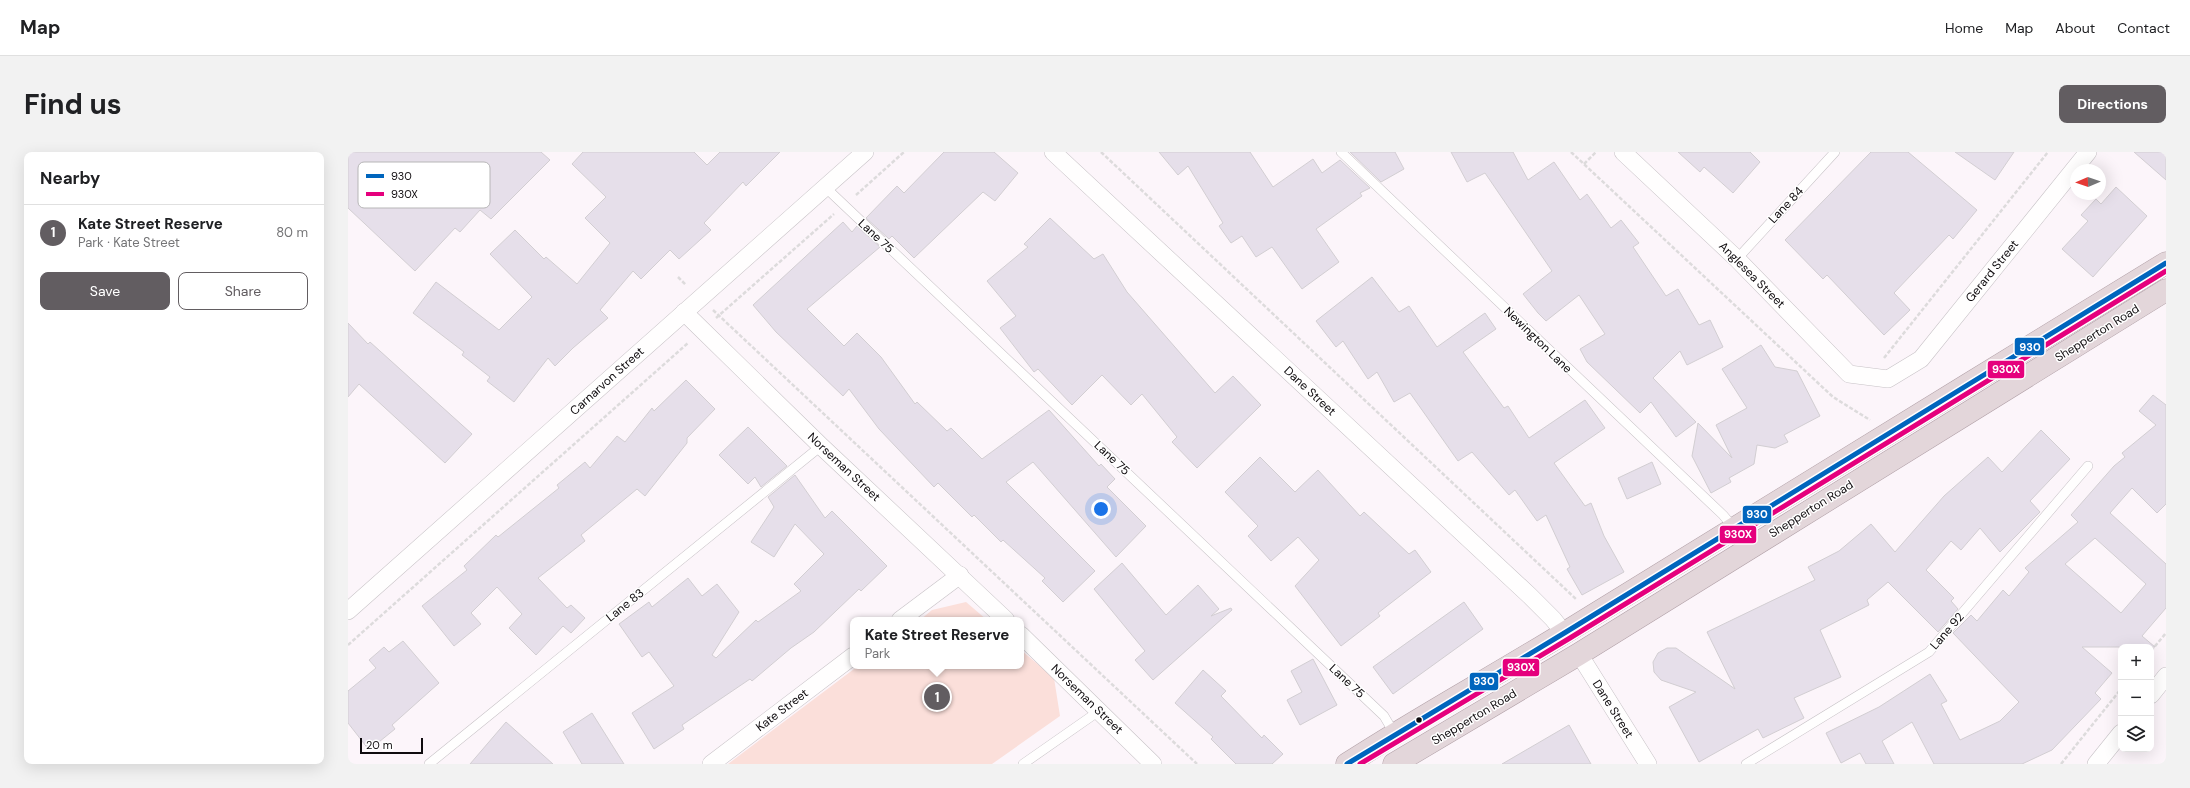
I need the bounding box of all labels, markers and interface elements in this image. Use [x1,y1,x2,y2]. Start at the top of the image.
text: Map [20,15,60,40]
text: Home [1945,19,1983,37]
text: Map [2005,19,2033,37]
text: About [2055,19,2095,37]
text: Contact [2117,19,2170,37]
button: Directions [2059,85,2166,123]
text: Find us [24,86,122,123]
legend [358,162,490,208]
north arrow [2070,164,2106,200]
text: Nearby [40,167,100,189]
text: 930 [391,169,412,183]
street label: Lane 84 [1765,183,1807,227]
text: 930X [391,187,418,201]
text: Kate Street Reserve [78,214,223,234]
street label: Lane 75 [855,215,897,257]
text: 1 [51,224,55,241]
text: 80 m [276,224,308,241]
text: Park · Kate Street [78,234,180,251]
street label: Gerard Street [1962,236,2022,305]
street label: Anglesea Street [1715,238,1789,312]
button: Save [40,272,170,310]
button: Share [178,272,308,310]
street label: Shepperton Road [2052,301,2142,365]
street label: Newington Lane [1501,303,1576,377]
line badge: 930 [2014,337,2045,356]
text: 930 [2019,340,2041,354]
street label: Carnarvon Street [566,343,648,419]
line badge: 930X [1987,360,2025,379]
text: 930X [1992,362,2021,376]
street label: Dane Street [1281,363,1340,419]
street label: Norseman Street [804,429,884,505]
street label: Lane 75 [1091,437,1133,479]
street label: Shepperton Road [1766,477,1856,541]
your location [1091,499,1111,519]
line badge: 930 [1742,505,1772,524]
text: 930 [1746,507,1768,521]
line badge: 930X [1719,525,1757,544]
text: 930X [1724,527,1753,541]
street label: Lane 83 [603,585,647,625]
street label: Lane 92 [1927,609,1968,653]
popup [850,617,1024,669]
text: Kate Street Reserve [865,625,1009,645]
map controls [2118,644,2154,752]
button: + [2118,644,2154,680]
text: Park [865,645,890,662]
line badge: 930X [1502,658,1540,677]
street label: Lane 75 [1326,660,1368,702]
text: 930X [1507,660,1536,674]
street label: Norseman Street [1048,661,1127,738]
line badge: 930 [1469,672,1499,691]
text: 930 [1473,674,1495,688]
street label: Dane Street [1589,677,1637,741]
button: − [2118,680,2154,716]
pin: 1 [924,682,950,712]
street label: Kate Street [753,685,812,735]
street label: Shepperton Road [1428,685,1520,749]
unlabelled marker [1414,715,1424,725]
button: layers [2118,716,2154,752]
scale bar [360,736,423,755]
text: 20 m [366,738,392,752]

